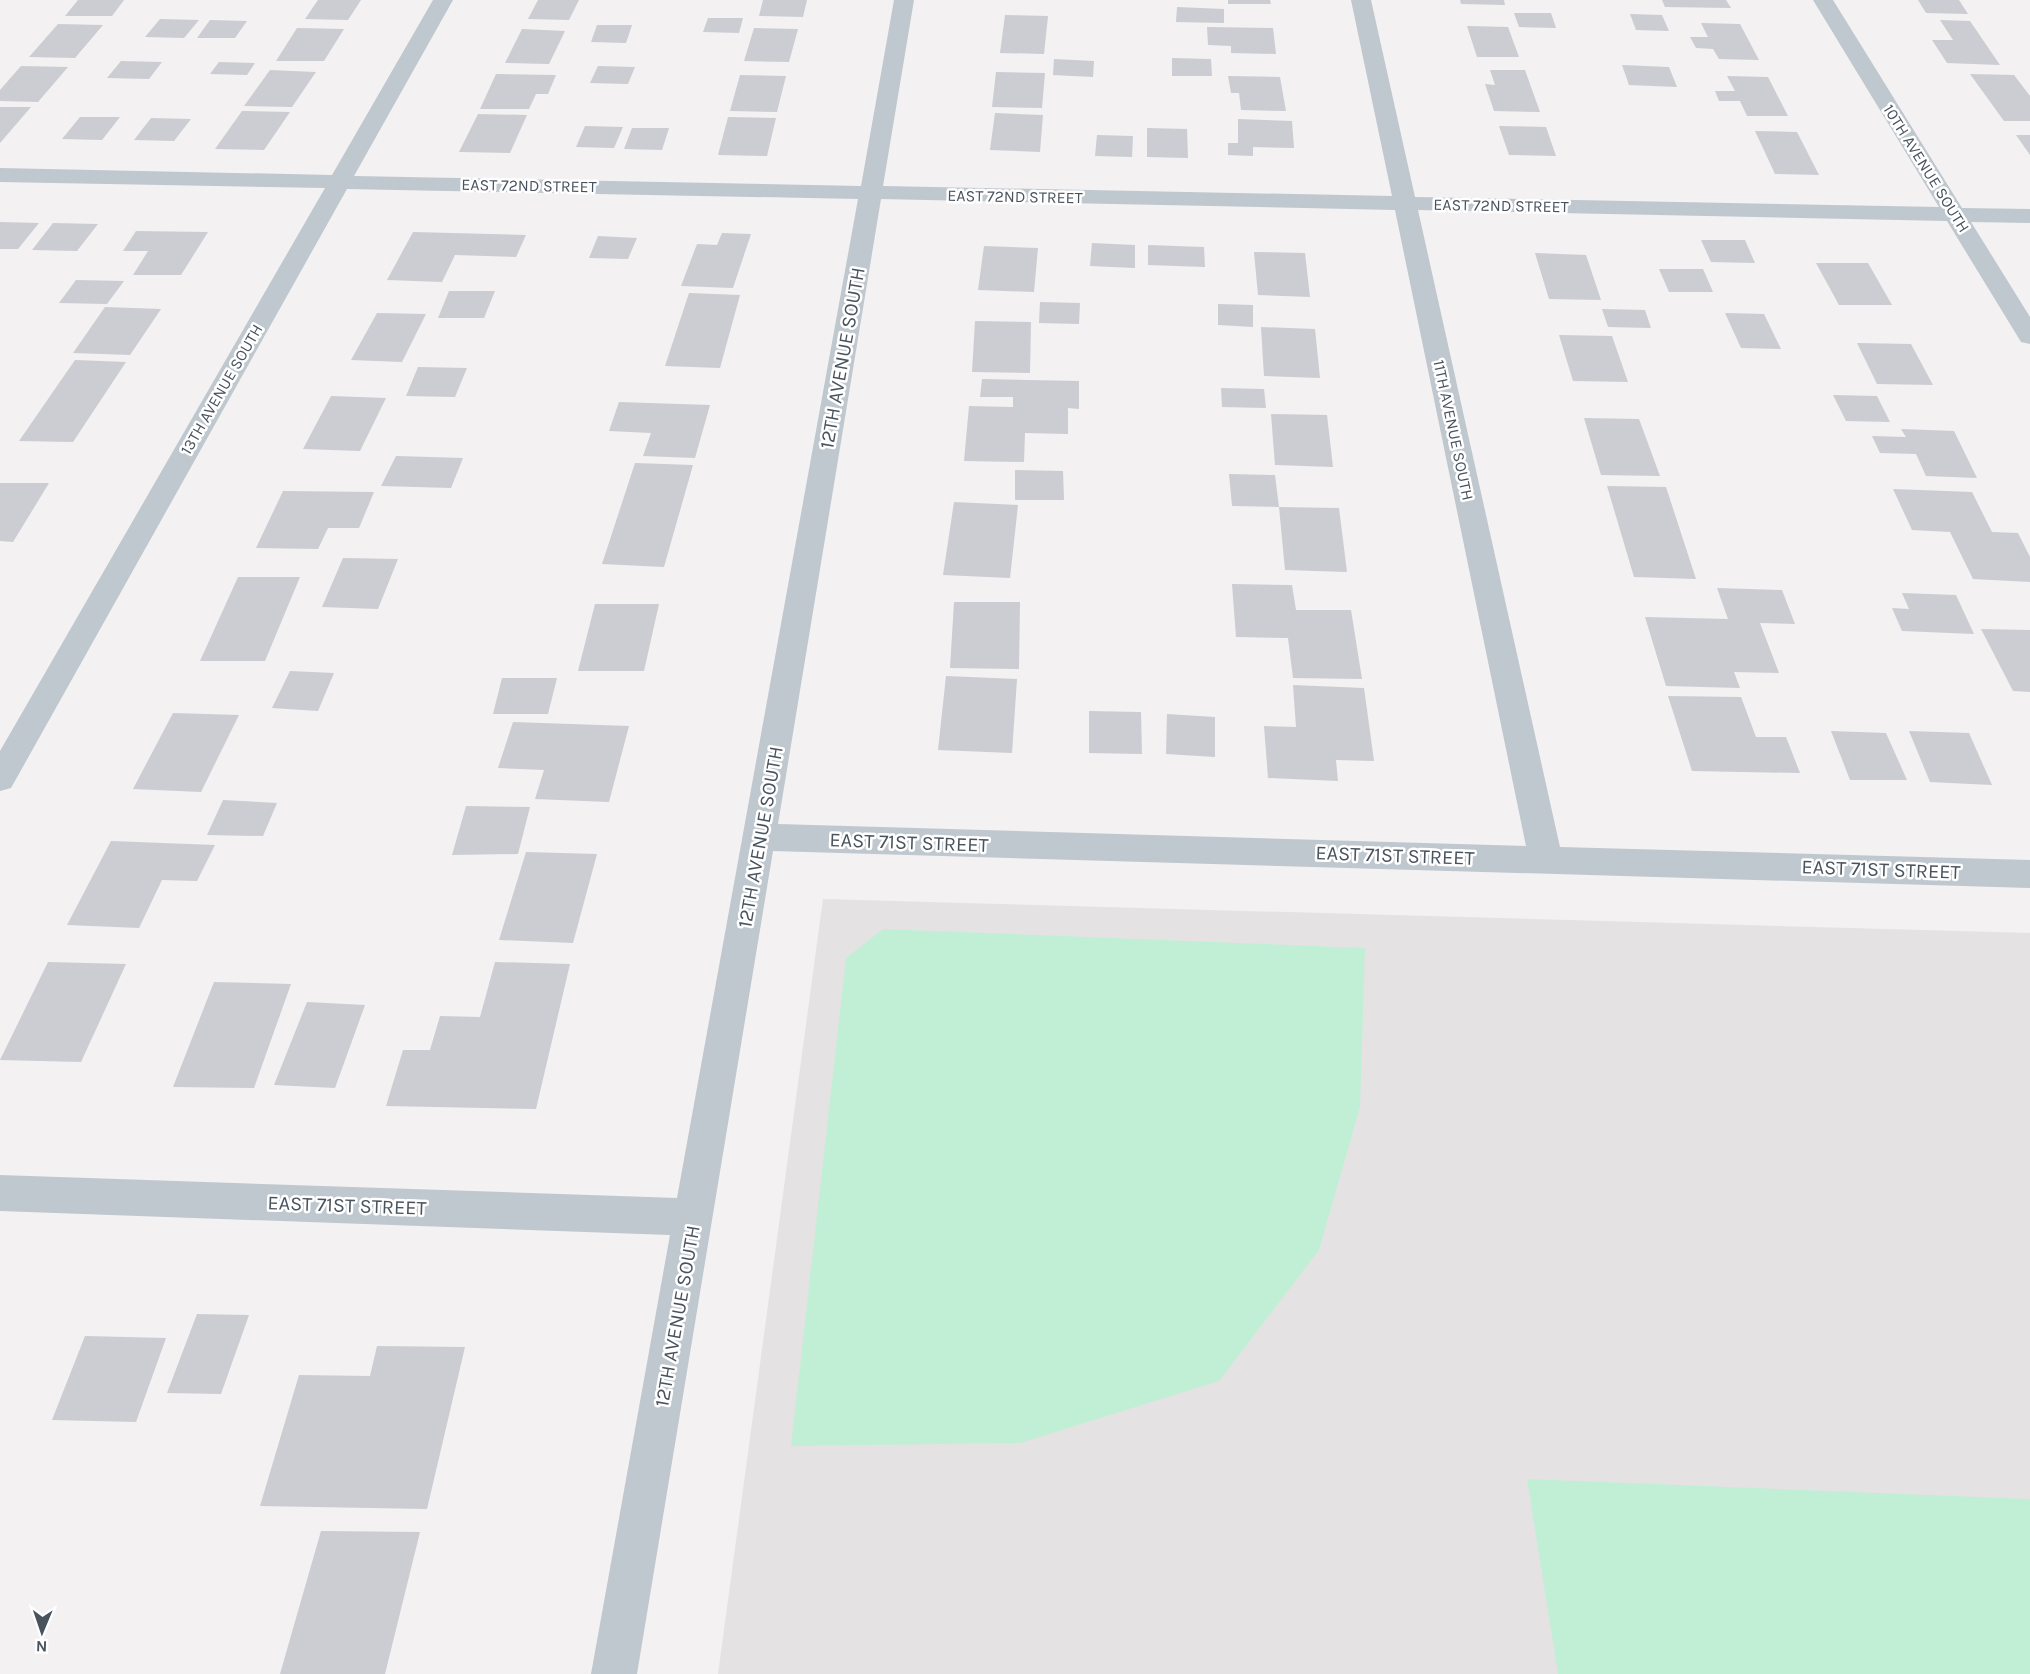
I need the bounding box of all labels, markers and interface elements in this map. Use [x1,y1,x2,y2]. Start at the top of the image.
street label: 10TH AVENUE SOUTH [1879,101,1974,236]
street label: EAST 72ND STREET [461,175,597,196]
street label: EAST 72ND STREET [947,186,1083,207]
street label: EAST 72ND STREET [1433,195,1569,216]
street label: 12TH AVENUE SOUTH [815,266,870,451]
street label: 13TH AVENUE SOUTH [176,321,266,458]
street label: 11TH AVENUE SOUTH [1429,358,1478,502]
street label: 12TH AVENUE SOUTH [733,745,788,930]
street label: EAST 71ST STREET [829,828,989,857]
street label: EAST 71ST STREET [1315,841,1475,870]
street label: EAST 71ST STREET [1801,855,1961,884]
street label: EAST 71ST STREET [267,1191,427,1220]
street label: 12TH AVENUE SOUTH [650,1224,705,1409]
north arrow [12,1602,72,1662]
text: N [35,1637,48,1656]

